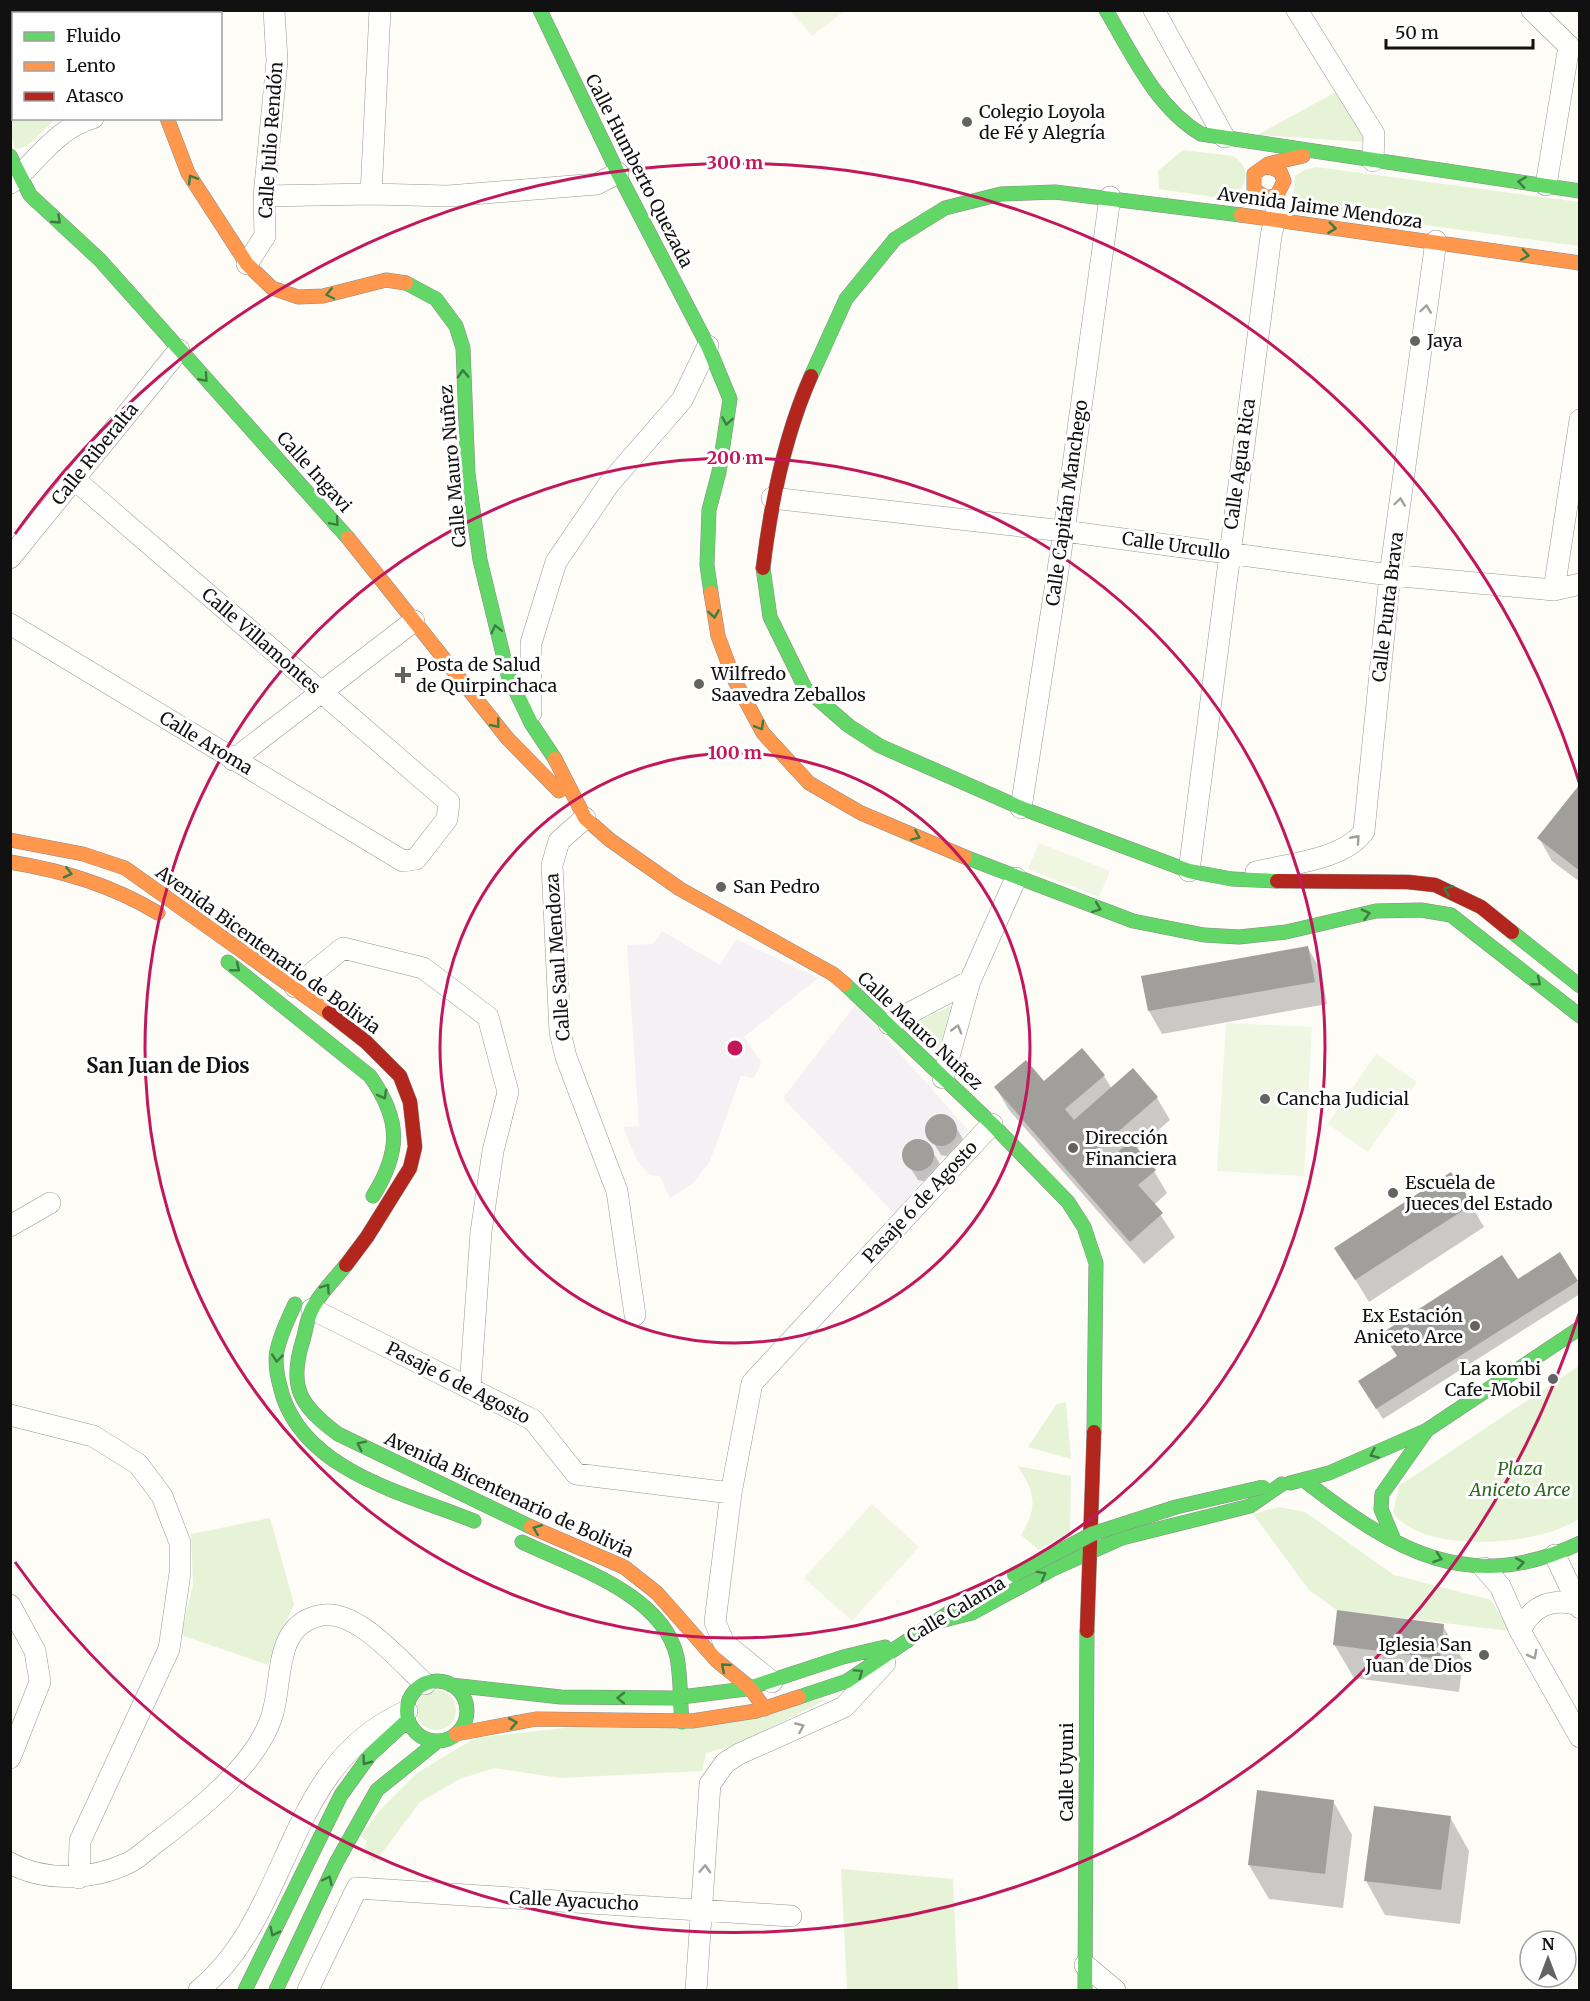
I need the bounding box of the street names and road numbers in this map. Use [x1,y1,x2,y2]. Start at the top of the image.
street label: Calle Julio Rendón [254,61,287,219]
street label: Calle Humberto Quezada [581,70,698,272]
street label: Avenida Jaime Mendoza [1215,182,1424,233]
street label: Calle Mauro Nuñez [434,384,471,548]
street label: Calle Agua Rica [1219,397,1260,531]
street label: Calle Riberalta [46,398,143,510]
street label: Calle Capitán Manchego [1041,398,1092,608]
street label: Calle Ingavi [272,426,357,517]
street label: Calle Urcullo [1121,527,1232,564]
street label: Calle Punta Brava [1367,530,1408,683]
street label: Calle Villamontes [197,583,326,699]
street label: Calle Aroma [155,706,257,780]
street label: Avenida Bicentenario de Bolivia [151,860,385,1039]
street label: Calle Saul Mendoza [540,872,575,1042]
street label: Calle Mauro Nuñez [853,967,988,1095]
street label: Pasaje 6 de Agosto [857,1136,982,1267]
street label: Pasaje 6 de Agosto [382,1336,534,1429]
street label: Avenida Bicentenario de Bolivia [380,1426,638,1563]
street label: Calle Calama [902,1571,1009,1648]
street label: Calle Uyuni [1055,1722,1078,1822]
street label: Calle Ayacucho [509,1886,639,1915]

